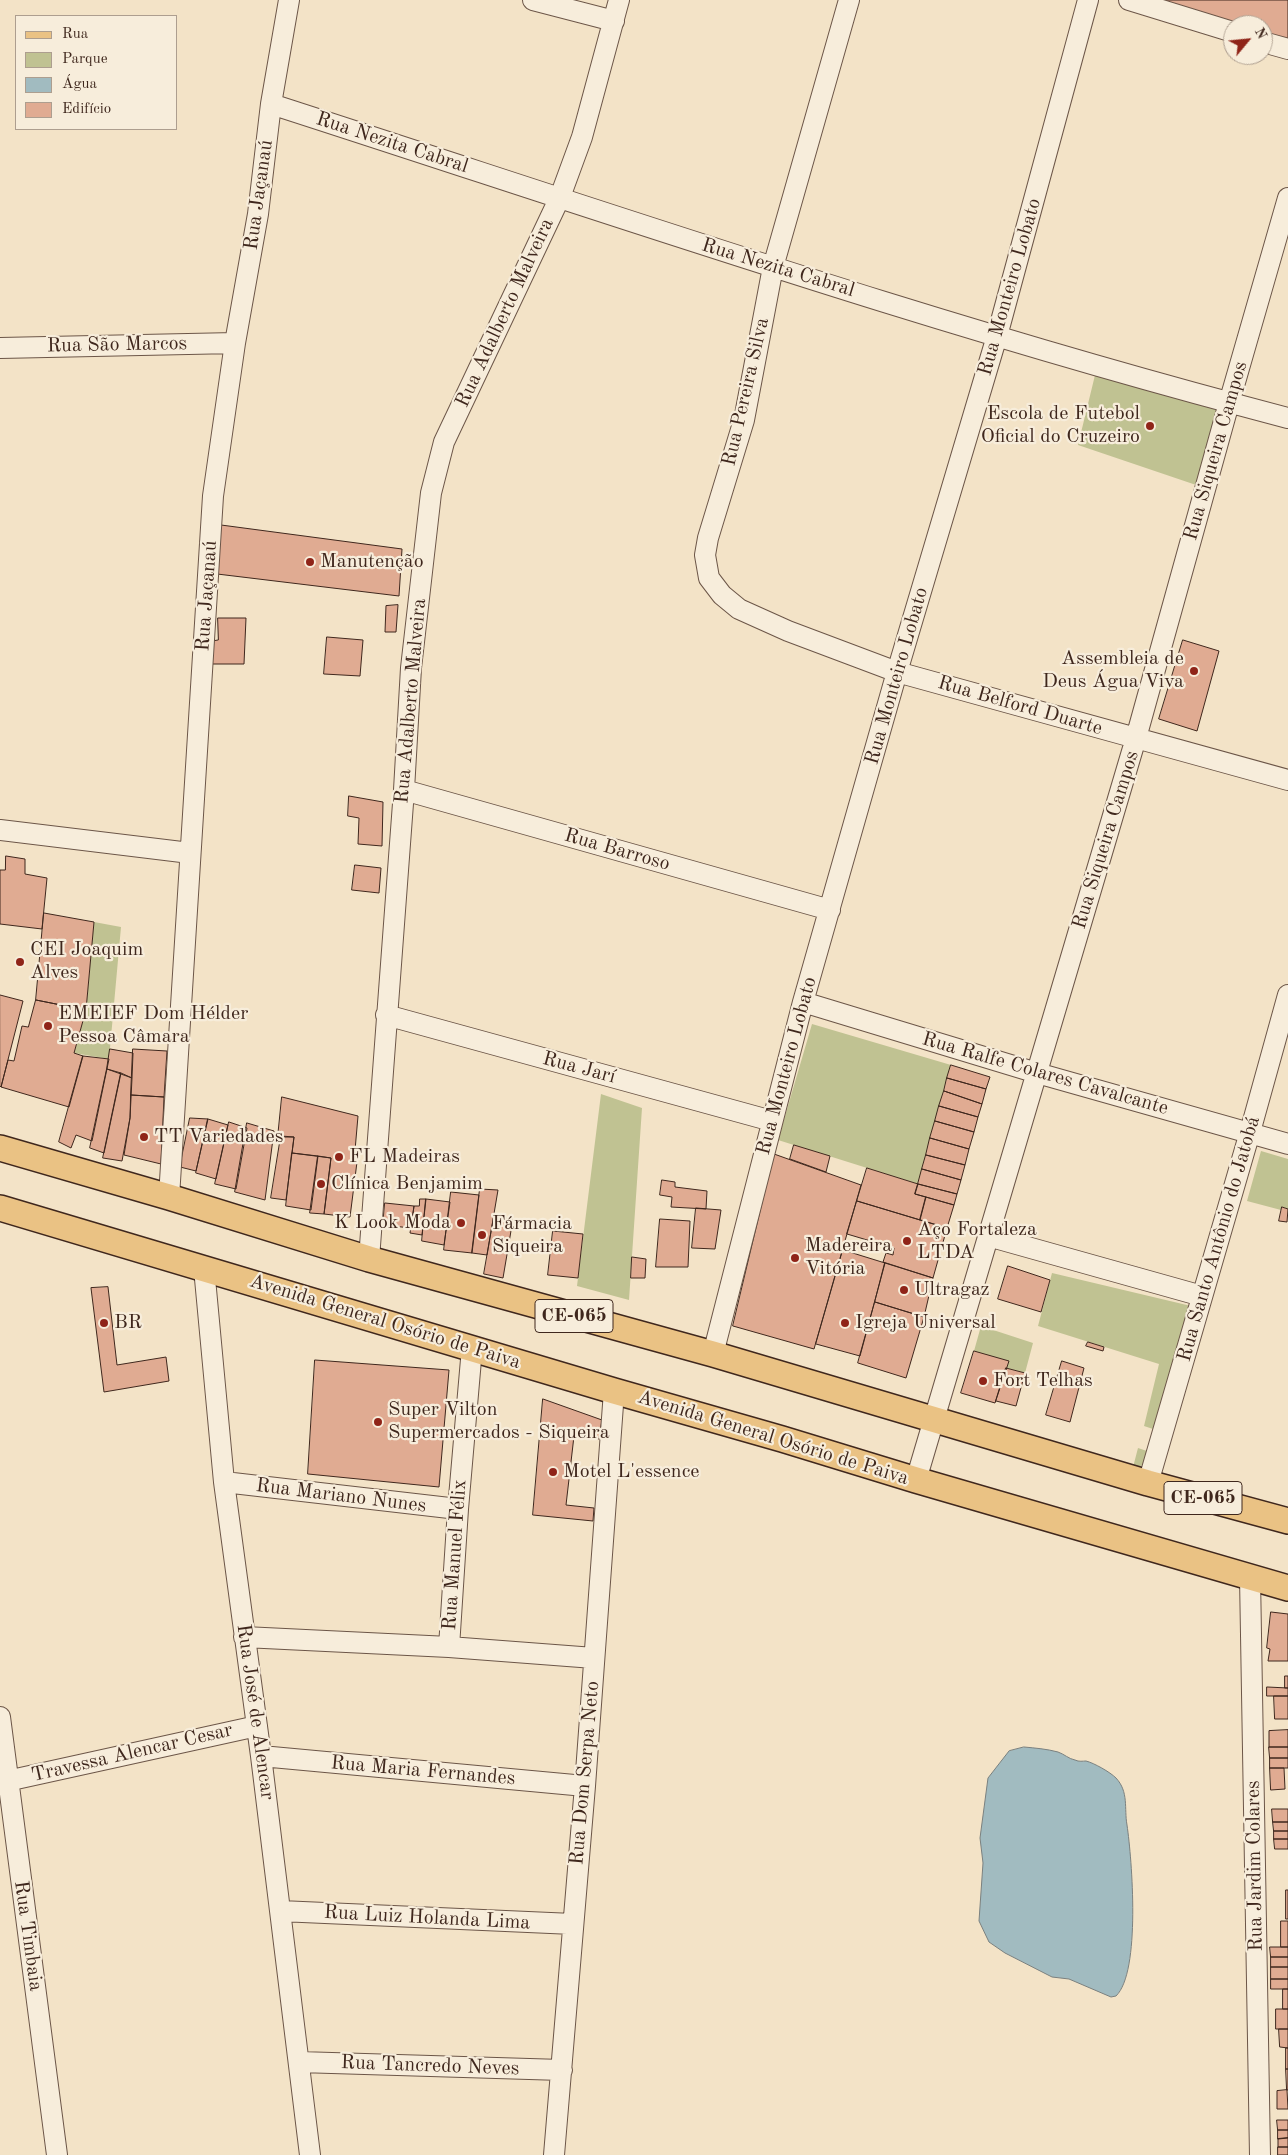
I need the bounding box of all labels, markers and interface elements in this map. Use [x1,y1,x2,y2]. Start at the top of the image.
legend [15,15,178,130]
north arrow [1223,15,1273,65]
text: N [1252,25,1269,41]
text: Rua [62,27,88,42]
text: Parque [62,52,108,67]
text: Água [62,77,97,92]
text: Edifício [62,102,111,117]
street label: Rua Nezita Cabral [313,107,471,179]
street label: Rua Jaçanaú [239,138,279,252]
street label: Rua Monteiro Lobato [973,195,1047,379]
street label: Rua Adalberto Malveira [451,215,559,411]
street label: Rua Nezita Cabral [699,233,857,303]
street label: Rua Pereira Silva [717,315,775,469]
street label: Rua São Marcos [47,332,187,358]
street label: Rua Siqueira Campos [1179,359,1253,543]
place label: Escola de Futebol Oficial do Cruzeiro [981,402,1140,449]
marker: Escola de Futebol Oficial do Cruzeiro [1144,420,1156,432]
street label: Rua Jaçanaú [191,540,223,652]
place label: Manutenção [320,550,424,574]
marker: Manutenção [304,556,316,568]
street label: Rua Monteiro Lobato [860,584,934,768]
street label: Rua Adalberto Malveira [390,597,432,805]
place label: Assembleia de Deus Água Viva [1042,647,1184,694]
marker: Assembleia de Deus Água Viva [1188,665,1200,677]
street label: Rua Belford Duarte [935,671,1105,741]
street label: Rua Siqueira Campos [1067,748,1145,932]
street label: Rua Barroso [561,823,673,877]
place label: CEI Joaquim Alves [30,938,143,985]
marker: CEI Joaquim Alves [14,956,26,968]
street label: Rua Monteiro Lobato [752,974,822,1158]
place label: EMEIEF Dom Hélder Pessoa Câmara [58,1002,248,1049]
marker: EMEIEF Dom Hélder Pessoa Câmara [42,1020,54,1032]
street label: Rua Ralfe Colares Cavalcante [919,1027,1171,1121]
street label: Rua Jarí [540,1047,618,1089]
street label: Rua Santo Antônio do Jatobá [1172,1113,1266,1365]
place label: TT Variedades [154,1125,283,1149]
marker: TT Variedades [138,1131,150,1143]
place label: FL Madeiras [349,1145,460,1169]
marker: FL Madeiras [333,1151,345,1163]
place label: Clínica Benjamim [331,1172,483,1196]
marker: Clínica Benjamim [315,1178,327,1190]
place label: K Look Moda [334,1211,451,1235]
place label: Fármacia Siqueira [492,1212,572,1259]
marker: K Look Moda [455,1217,467,1229]
place label: Aço Fortaleza LTDA [917,1218,1037,1265]
marker: Fármacia Siqueira [476,1229,488,1241]
place label: Madereira Vitória [805,1234,892,1281]
marker: Aço Fortaleza LTDA [901,1235,913,1247]
marker: Madereira Vitória [789,1252,801,1264]
street label: Avenida General Osório de Paiva [246,1269,524,1375]
place label: Ultragaz [914,1278,990,1302]
marker: Ultragaz [898,1284,910,1296]
road number: CE-065 [535,1300,613,1332]
place label: BR [114,1311,142,1335]
place label: Igreja Universal [855,1311,996,1335]
marker: BR [98,1317,110,1329]
marker: Igreja Universal [839,1317,851,1329]
place label: Fort Telhas [993,1369,1093,1393]
marker: Fort Telhas [977,1375,989,1387]
street label: Avenida General Osório de Paiva [634,1385,912,1491]
place label: Super Vilton Supermercados - Siqueira [388,1398,610,1445]
marker: Super Vilton Supermercados - Siqueira [372,1416,384,1428]
place label: Motel L'essence [563,1460,700,1484]
marker: Motel L'essence [547,1466,559,1478]
street label: Rua Mariano Nunes [254,1474,428,1518]
street label: Rua Manuel Félix [438,1479,472,1631]
road number: CE-065 [1164,1482,1242,1515]
street label: Rua José de Alencar [231,1622,279,1802]
street label: Rua Dom Serpa Neto [565,1680,605,1866]
street label: Travessa Alencar Cesar [29,1718,235,1788]
street label: Rua Maria Fernandes [330,1751,516,1791]
street label: Rua Jardim Colares [1242,1780,1268,1952]
street label: Rua Timbaia [8,1879,48,1993]
street label: Rua Luiz Holanda Lima [323,1901,531,1935]
street label: Rua Tancredo Neves [340,2051,520,2081]

